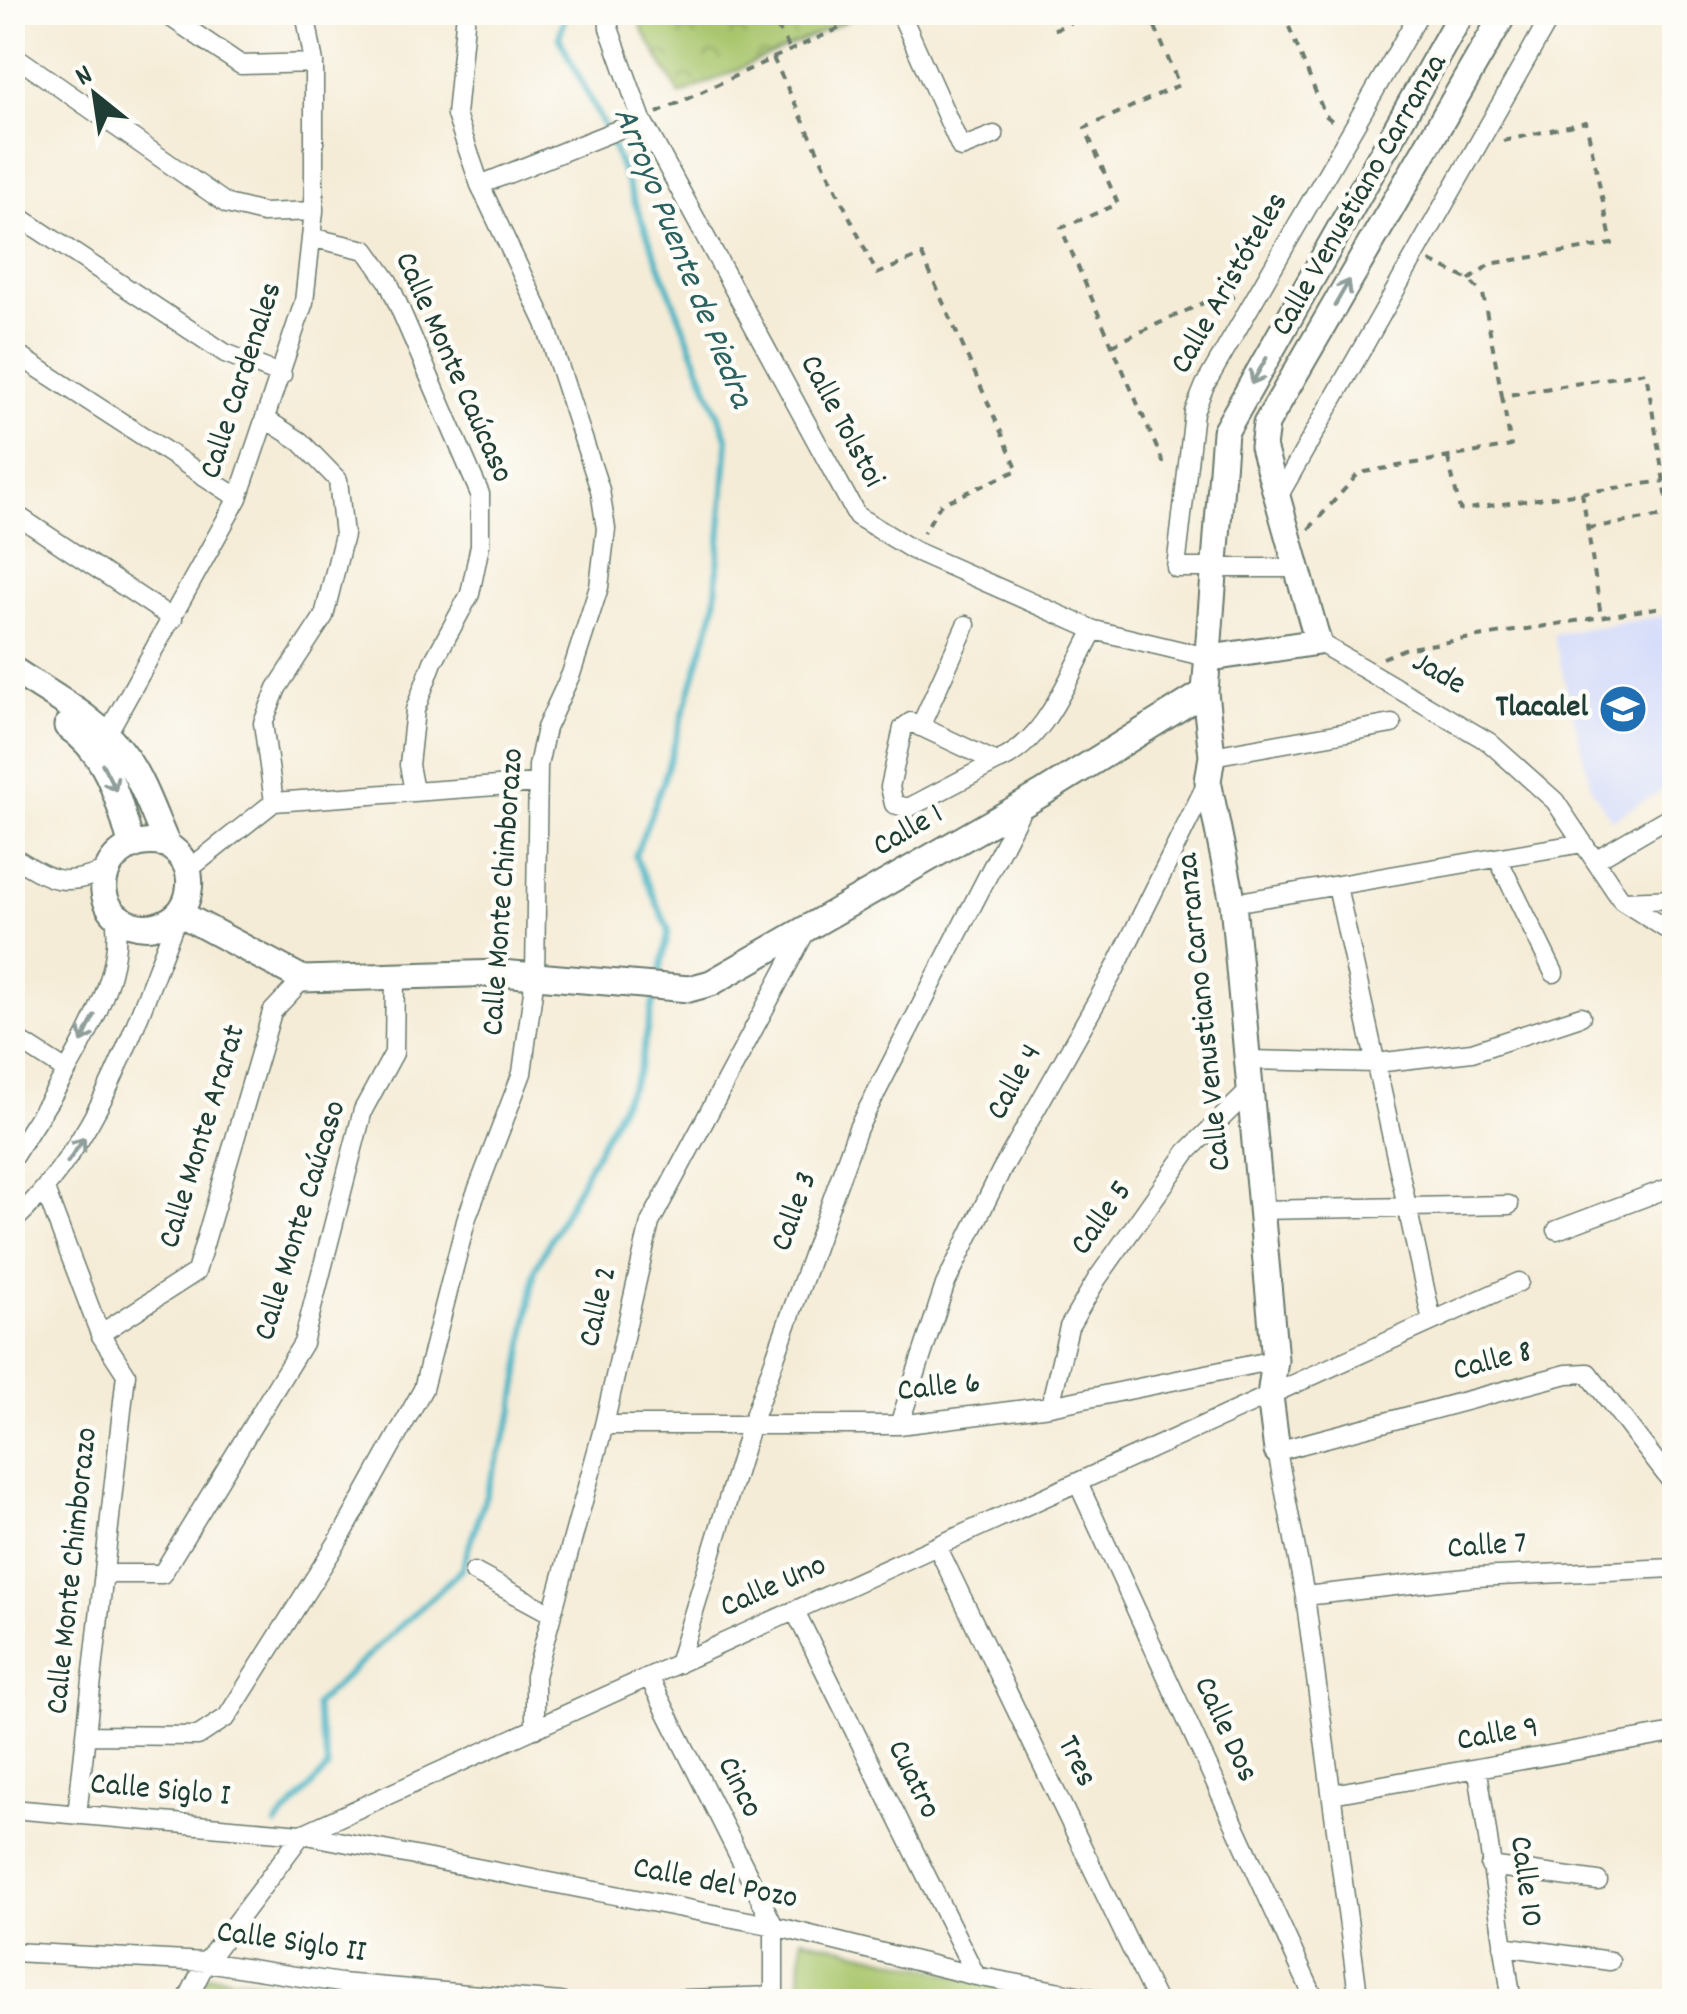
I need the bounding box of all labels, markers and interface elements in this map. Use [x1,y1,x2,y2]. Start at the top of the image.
north arrow [45,45,145,145]
street label: Calle Venustiano Carranza [1261,45,1461,346]
text: N [69,57,101,98]
water label: Arroyo Puente de Piedra [598,100,765,417]
street label: Calle Aristóteles [1160,184,1302,384]
street label: Calle Monte Caúcaso [380,245,524,491]
street label: Calle Cardenales [190,277,296,485]
one-way arrow [1332,279,1352,308]
street label: Calle Tolstoi [786,347,894,497]
one-way arrow [1249,357,1269,385]
street label: Jade [1402,641,1474,709]
school or university icon: Tlacalel [1597,683,1649,735]
place label: Tlacalel [1495,686,1588,732]
street label: Calle Monte Chimborazo [472,747,538,1037]
one-way arrow [100,761,119,791]
street label: Calle 1 [865,793,953,871]
street label: Calle Venustiano Carranza [1166,850,1246,1173]
one-way arrow [77,1013,96,1043]
street label: Calle Monte Ararat [148,1019,260,1254]
street label: Calle 4 [976,1037,1056,1129]
street label: Calle Monte Caúcaso [244,1095,360,1347]
one-way arrow [65,1136,86,1164]
street label: Calle 3 [760,1166,832,1258]
street label: Calle 5 [1061,1172,1145,1266]
street label: Calle 2 [568,1262,632,1352]
street label: Calle 8 [1448,1330,1538,1396]
street label: Calle 6 [895,1362,983,1416]
street label: Calle Monte Chimborazo [36,1425,112,1717]
street label: Calle 7 [1446,1522,1528,1574]
street label: Calle Uno [714,1544,834,1632]
street label: Calle Dos [1180,1670,1268,1790]
street label: Calle 9 [1454,1706,1542,1766]
street label: Tres [1043,1728,1107,1796]
street label: Cuatro [873,1733,951,1827]
street label: Cinco [703,1749,773,1827]
street label: Calle Siglo I [88,1763,232,1821]
street label: Calle 10 [1495,1833,1553,1931]
street label: Calle del Pozo [629,1847,801,1923]
street label: Calle Siglo II [213,1911,369,1977]

